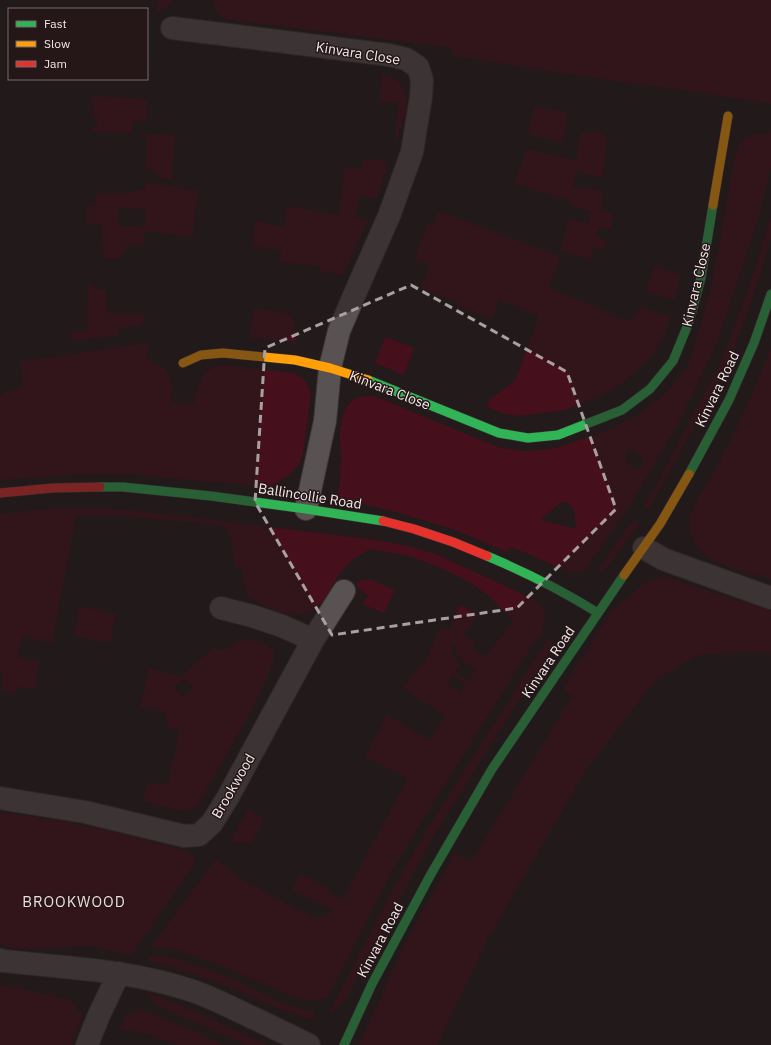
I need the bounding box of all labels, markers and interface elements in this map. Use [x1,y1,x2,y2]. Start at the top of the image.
legend [8,8,148,80]
text: Fast [44,16,67,31]
text: Slow [44,36,70,51]
street label: Kinvara Close [315,37,402,69]
text: Jam [44,56,67,71]
street label: Kinvara Close [678,241,714,329]
street label: Kinvara Road [691,348,743,430]
street label: Kinvara Close [347,366,433,414]
street label: Ballincollie Road [257,479,363,513]
street label: Kinvara Road [517,623,579,701]
street label: Brookwood [207,750,259,822]
district label: BROOKWOOD [22,892,126,911]
street label: Kinvara Road [353,899,407,981]

